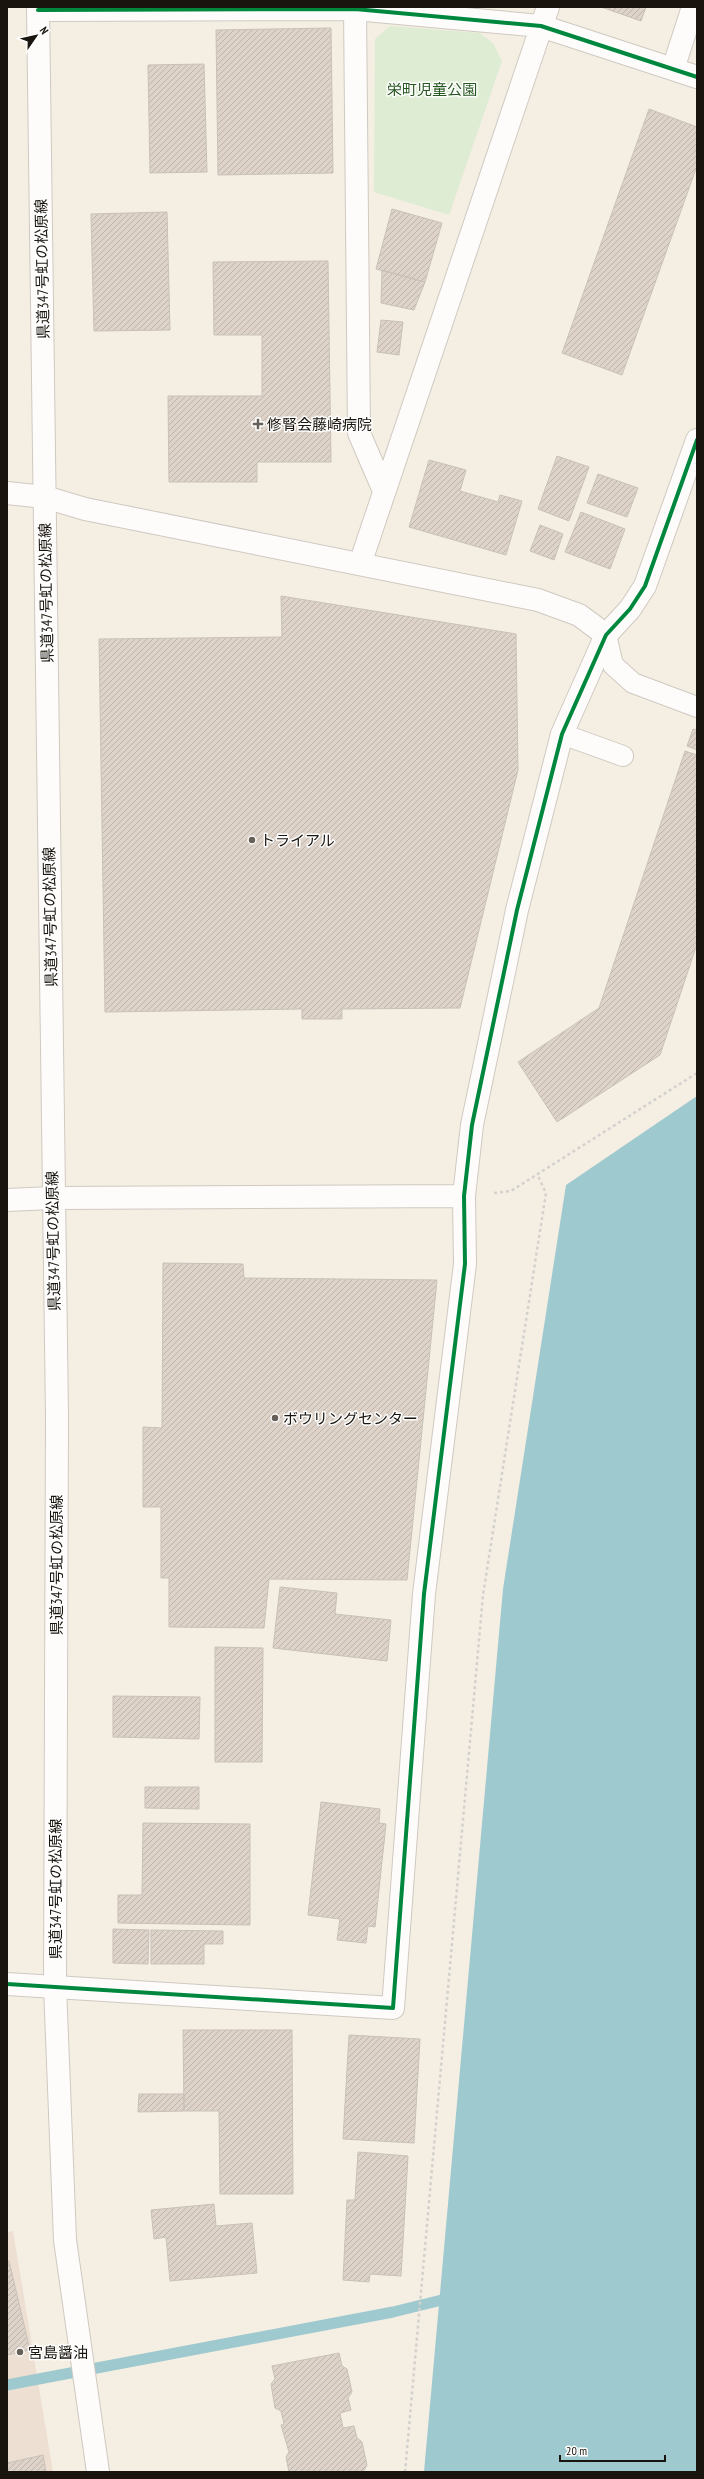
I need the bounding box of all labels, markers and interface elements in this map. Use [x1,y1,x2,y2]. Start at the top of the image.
north arrow [16,16,56,56]
text: N [37,24,52,37]
park label: 栄町児童公園 [387,80,477,99]
street label: 県道347号虹の松原線 [31,199,53,339]
place label: 修腎会藤崎病院 [267,415,372,434]
marker: 修腎会藤崎病院 [252,418,264,430]
street label: 県道347号虹の松原線 [35,523,57,663]
place label: トライアル [260,831,335,850]
marker: トライアル [247,835,257,845]
street label: 県道347号虹の松原線 [39,847,61,987]
street label: 県道347号虹の松原線 [42,1171,64,1311]
place label: ボウリングセンター [283,1409,418,1428]
marker: ボウリングセンター [270,1413,280,1423]
street label: 県道347号虹の松原線 [47,1495,66,1635]
street label: 県道347号虹の松原線 [46,1819,65,1959]
place label: 宮島醤油 [28,2343,88,2362]
marker: 宮島醤油 [15,2347,25,2357]
scale bar [560,2437,665,2463]
text: 20 m [566,2443,587,2458]

